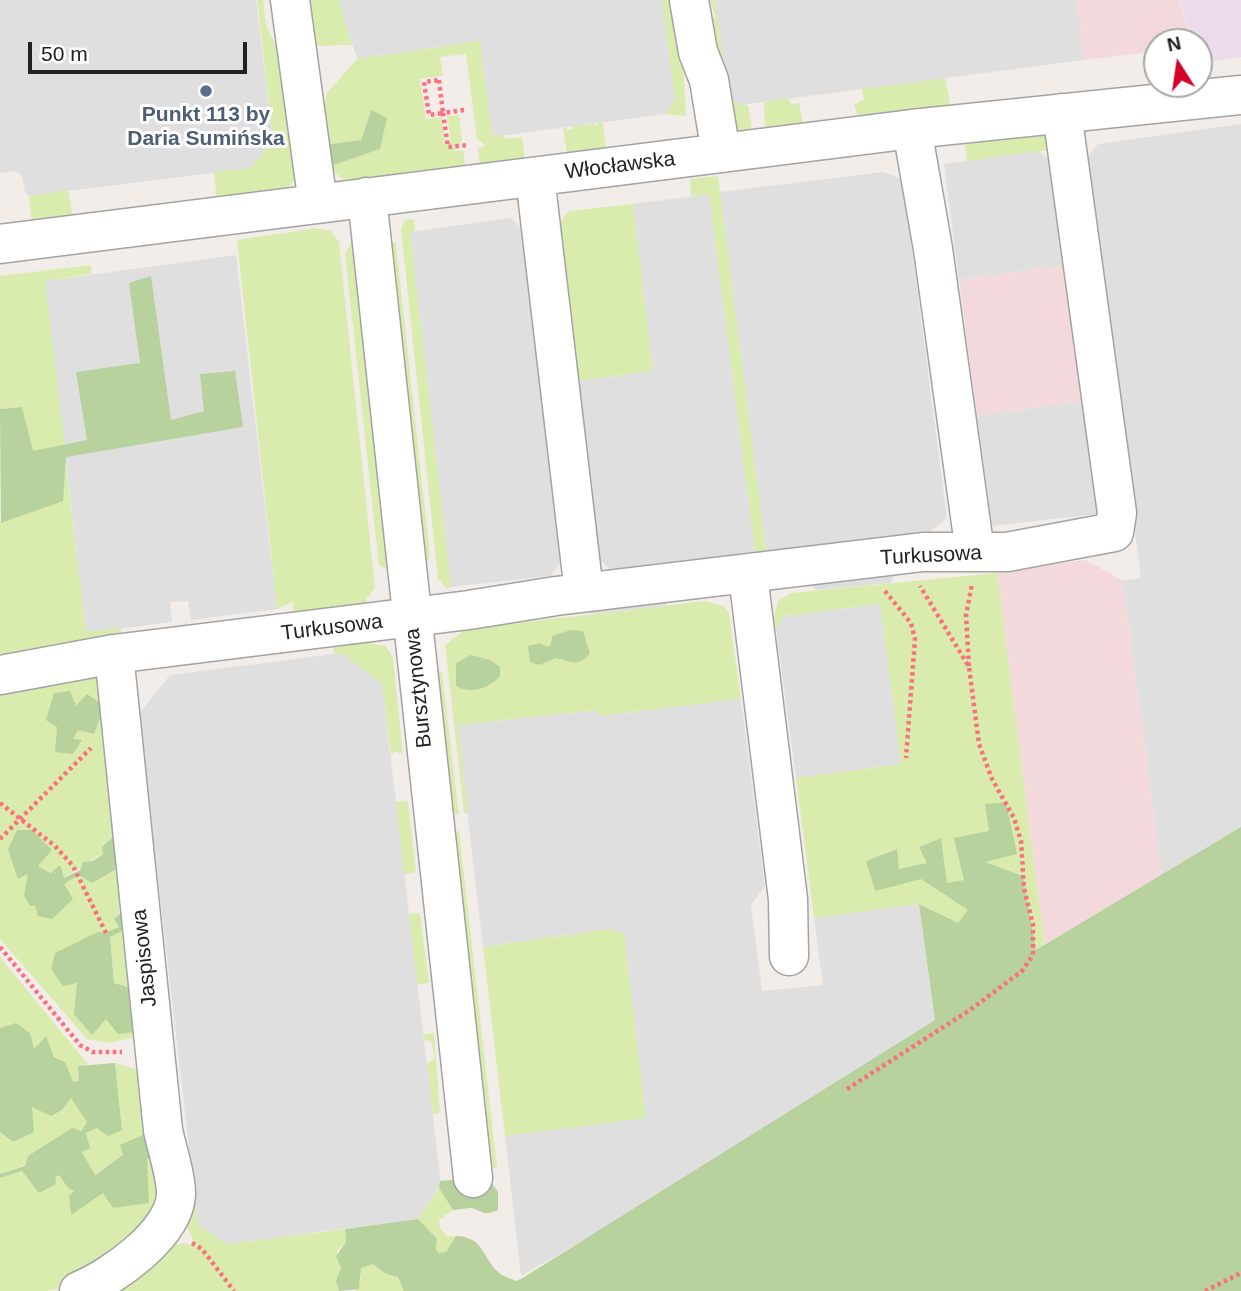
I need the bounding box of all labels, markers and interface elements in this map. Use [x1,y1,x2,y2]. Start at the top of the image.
scale bar [32,28,250,72]
north arrow [1143,28,1213,98]
text: N [1165,32,1183,56]
text: 50 m [41,42,88,65]
marker: Punkt 113 by Daria Sumińska [198,83,214,99]
place label: Punkt 113 by Daria Sumińska [127,102,285,152]
street label: Włocławska [563,147,677,185]
street label: Turkusowa [879,541,983,571]
street label: Turkusowa [280,609,384,647]
street label: Bursztynowa [400,627,438,749]
street label: Jaspisowa [127,908,163,1008]

